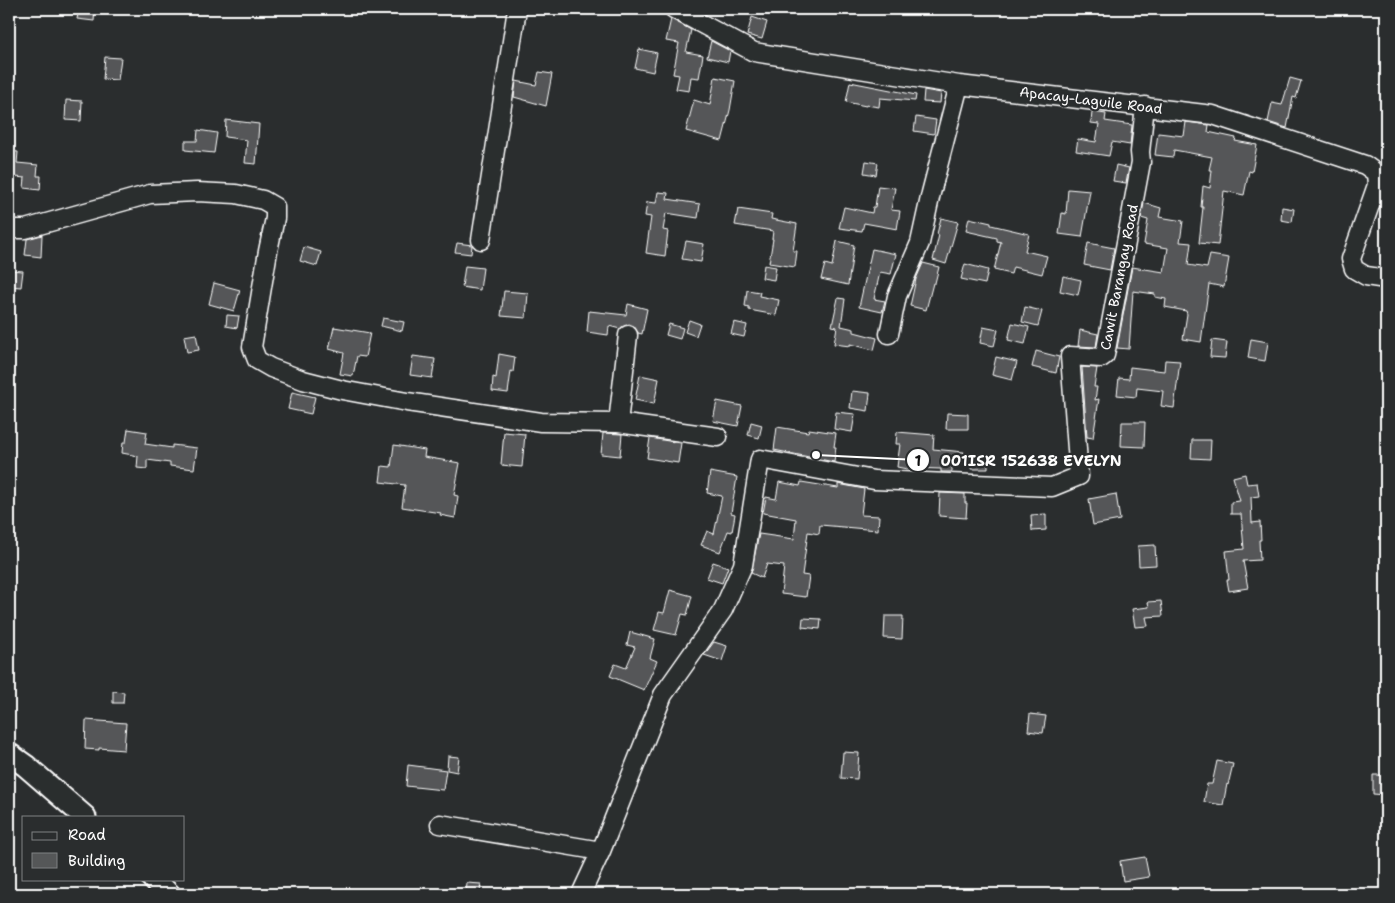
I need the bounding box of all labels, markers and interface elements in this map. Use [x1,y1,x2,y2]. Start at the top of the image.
street label: Apacay-Laguile Road [1018,82,1164,118]
street label: Cawit Barangay Road [1096,202,1142,351]
callout: 001ISR 152638 EVELYN [905,445,1132,475]
text: 1 [915,451,922,471]
text: 001ISR 152638 EVELYN [940,451,1122,471]
legend [22,816,185,880]
text: Road [68,825,106,845]
text: Building [68,851,125,871]

